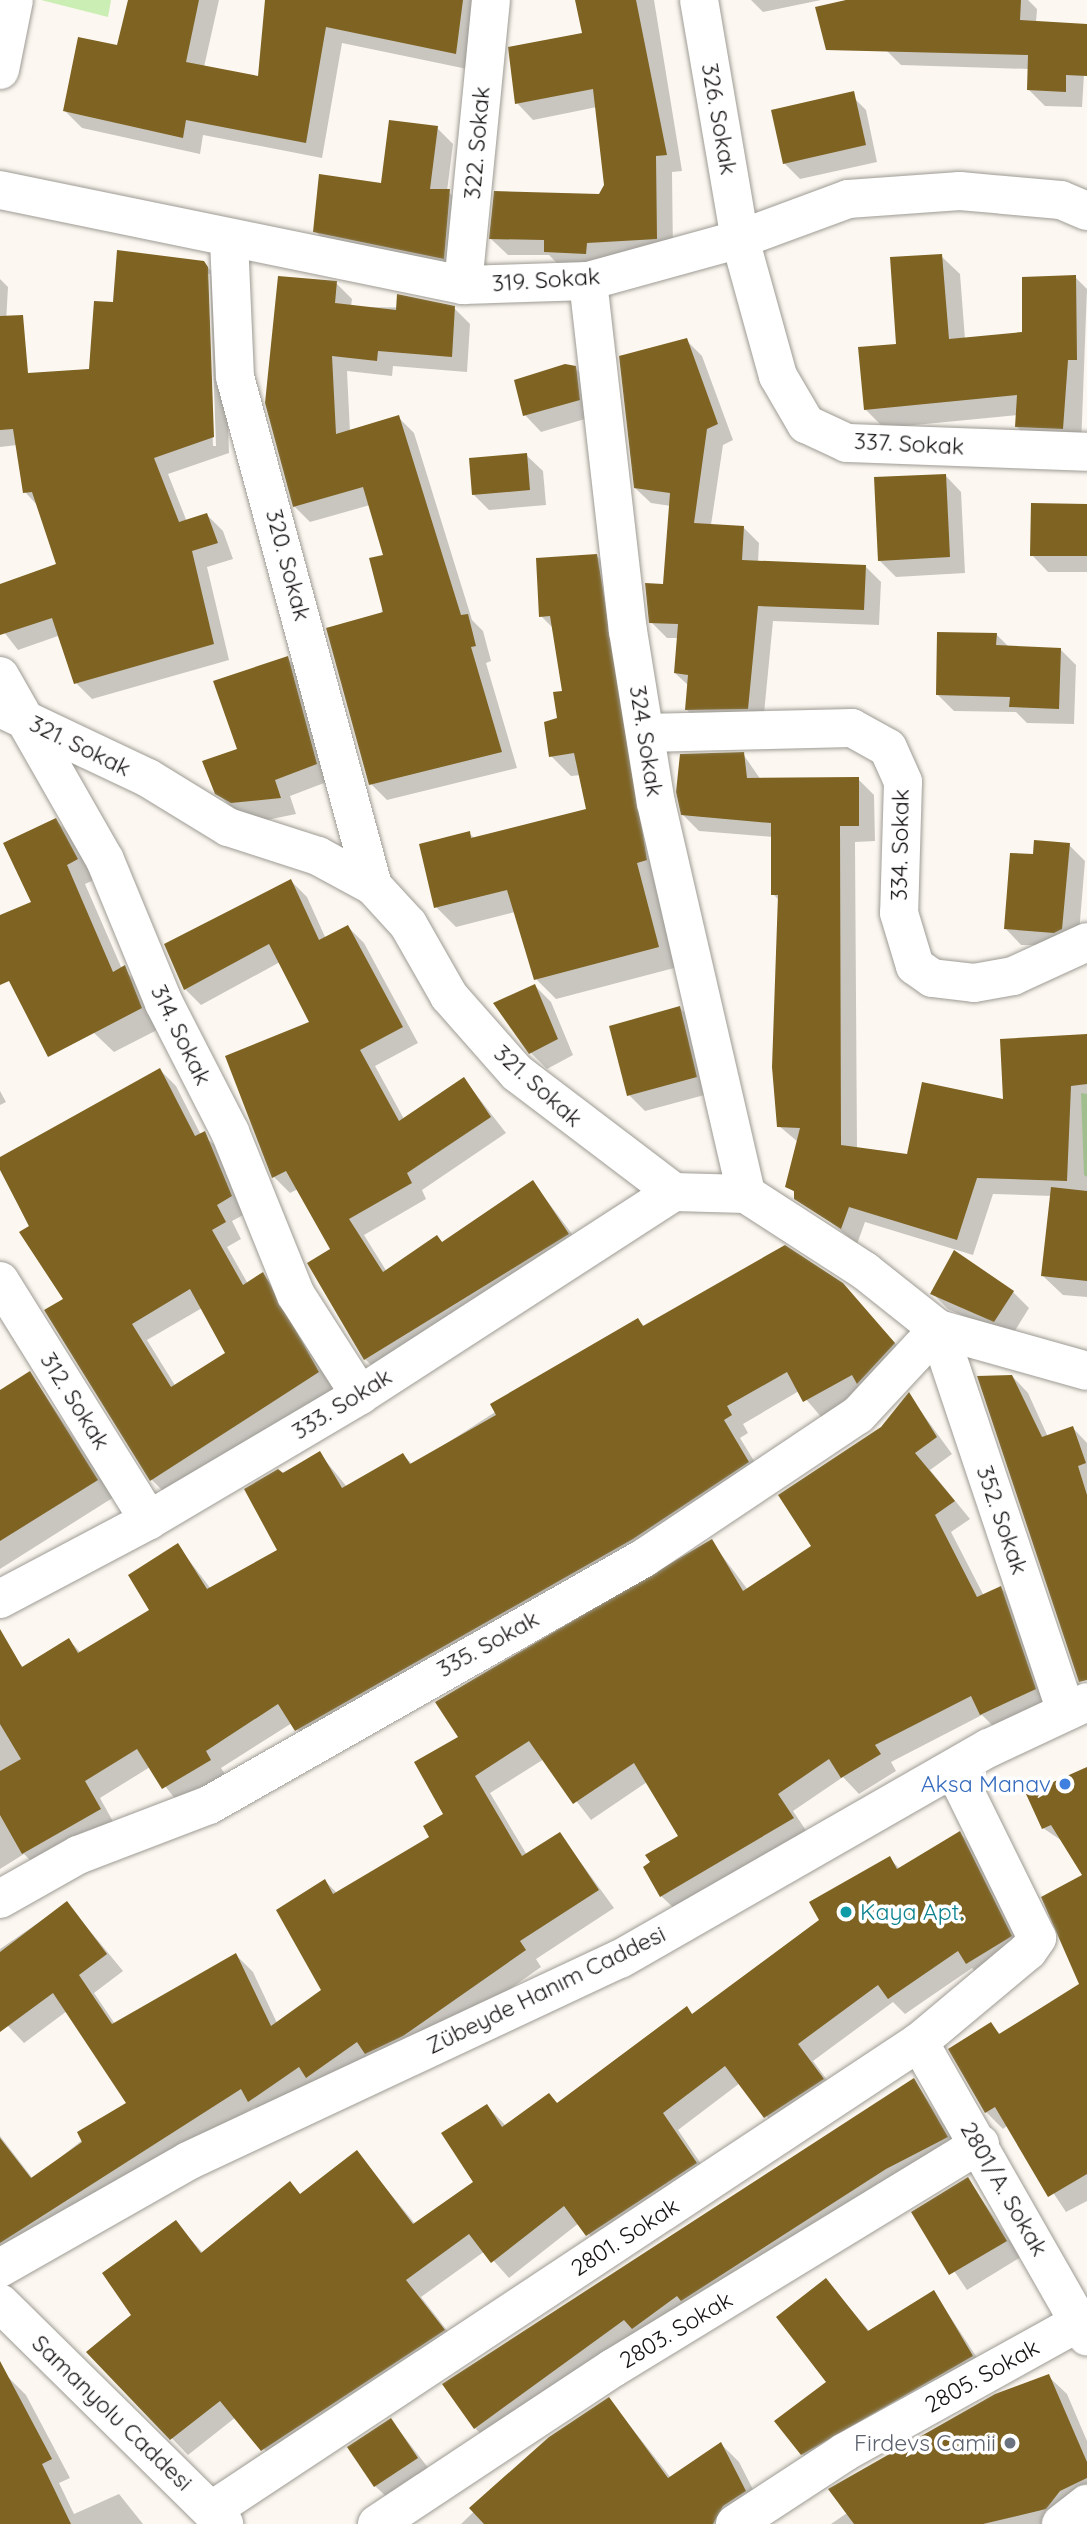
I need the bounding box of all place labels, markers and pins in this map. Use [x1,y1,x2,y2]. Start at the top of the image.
place label: Aksa Manav [921,1770,1051,1798]
marker: Aksa Manav [1057,1776,1073,1792]
place label: Kaya Apt. [860,1898,964,1926]
marker: Kaya Apt. [838,1904,854,1920]
place label: Firdevs Camii [854,2429,996,2457]
marker: Firdevs Camii [1002,2435,1018,2451]

